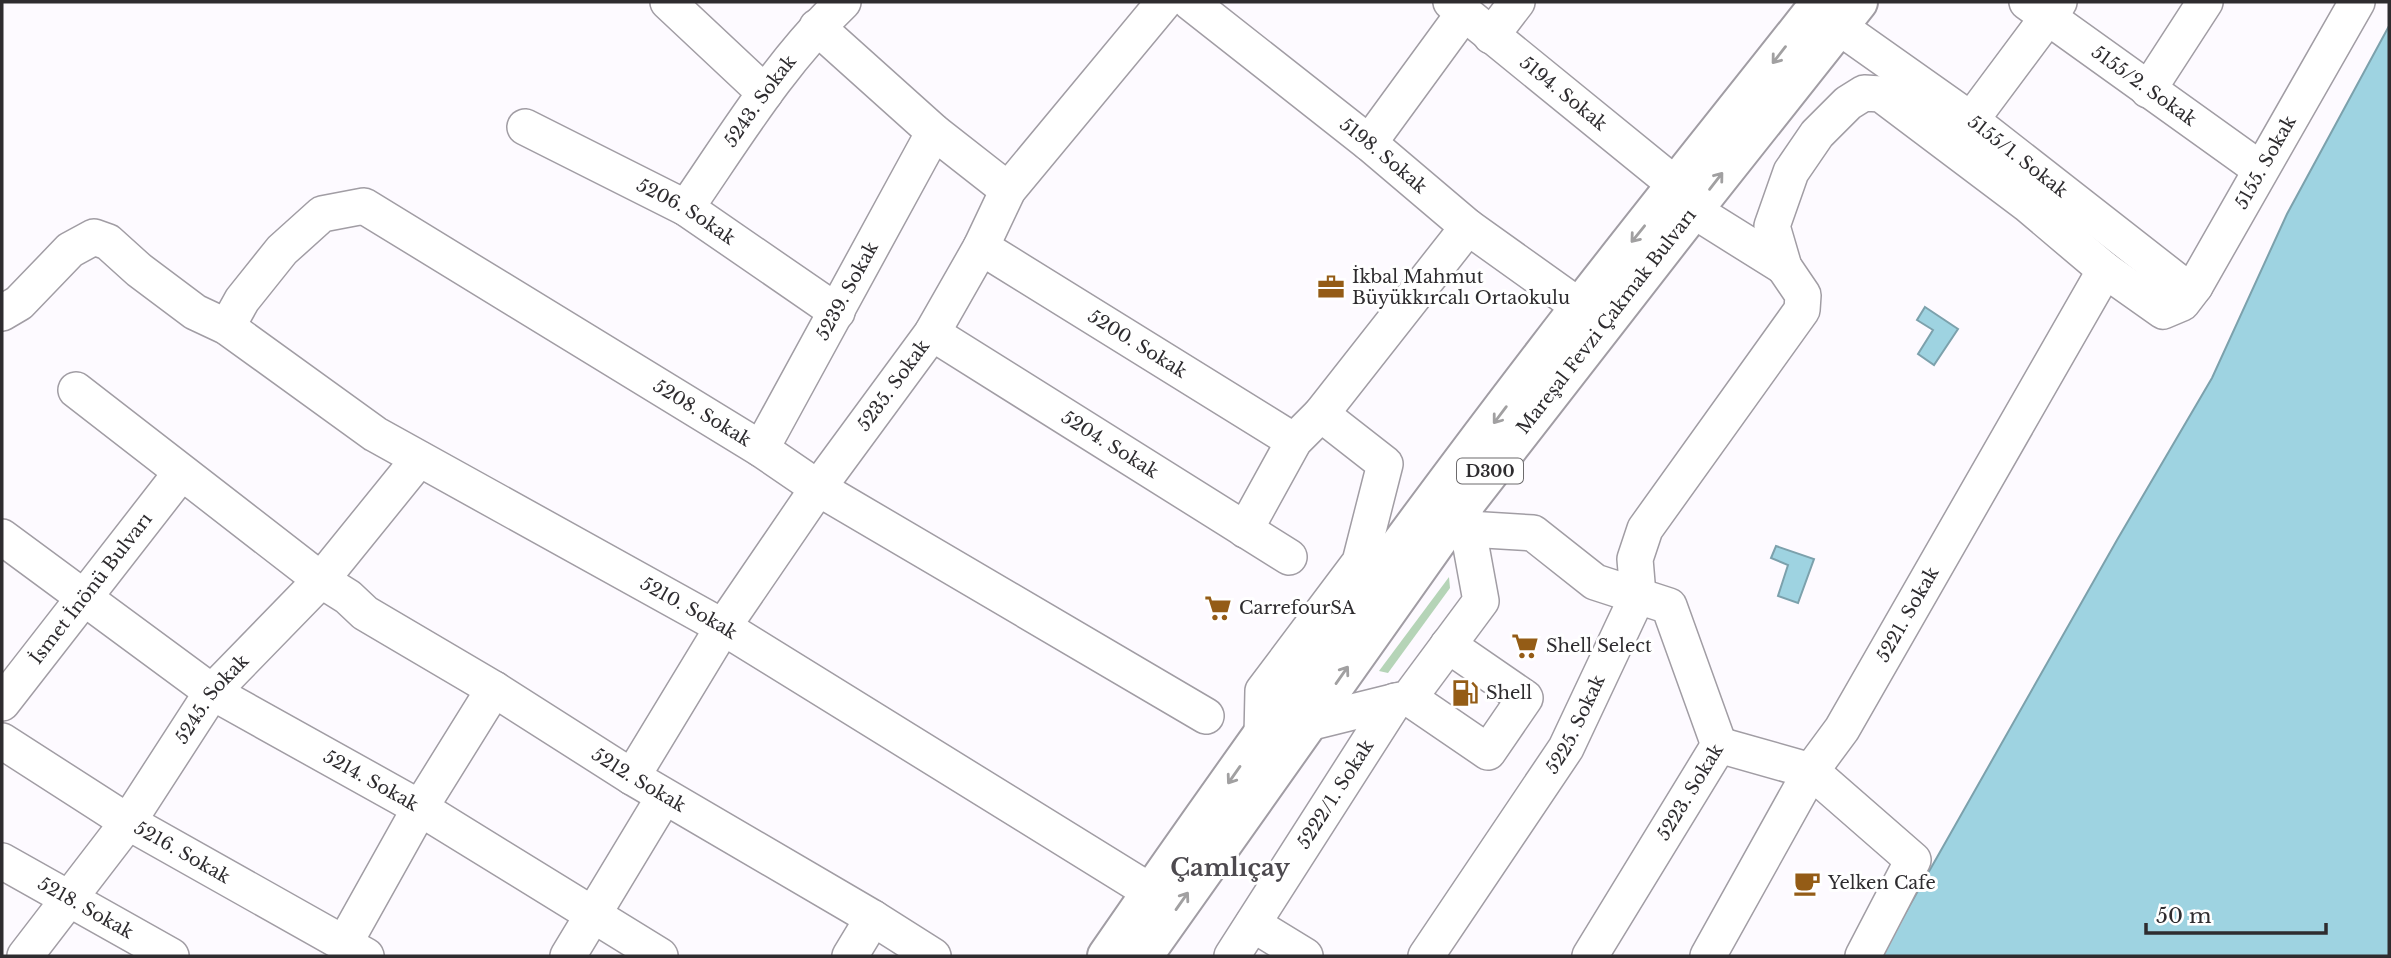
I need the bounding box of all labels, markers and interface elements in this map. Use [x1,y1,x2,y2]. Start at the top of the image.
street label: 5155/2. Sokak [2087,41,2201,131]
one-way arrow [1771,46,1787,64]
street label: 5243. Sokak [719,51,801,151]
street label: 5194. Sokak [1515,52,1611,136]
street label: 5155/1. Sokak [1963,111,2072,202]
street label: 5155. Sokak [2230,112,2301,213]
street label: 5198. Sokak [1335,113,1431,198]
one-way arrow [1708,172,1723,191]
street label: 5206. Sokak [633,174,740,250]
street label: Mareşal Fevzi Çakmak Bulvarı [1512,204,1701,438]
one-way arrow [1631,225,1646,243]
street label: 5239. Sokak [811,238,883,344]
place label: İkbal Mahmut Büyükkırcalı Ortaokulu [1352,265,1570,309]
office icon: İkbal Mahmut Büyükkırcalı Ortaokulu [1316,272,1346,302]
street label: 5200. Sokak [1084,305,1191,383]
street label: 5235. Sokak [853,336,934,436]
street label: 5208. Sokak [649,375,755,451]
one-way arrow [1492,405,1507,423]
street label: 5204. Sokak [1057,406,1162,483]
road number: D300 [1457,458,1523,484]
street label: İsmet İnönü Bulvarı [25,509,157,669]
street label: 5221. Sokak [1872,563,1944,666]
street label: 5210. Sokak [637,572,741,644]
supermarket icon: CarrefourSA [1203,593,1233,623]
place label: CarrefourSA [1239,597,1357,619]
supermarket icon: Shell Select [1510,631,1540,661]
place label: Shell Select [1546,635,1652,657]
street label: 5245. Sokak [170,650,253,748]
one-way arrow [1335,666,1349,685]
street label: 5225. Sokak [1541,672,1610,778]
fuel station icon: Shell [1450,678,1480,708]
place label: Shell [1486,682,1532,704]
street label: 5222/1. Sokak [1292,735,1378,853]
street label: 5223. Sokak [1652,740,1728,844]
street label: 5212. Sokak [588,743,690,817]
street label: 5214. Sokak [320,745,422,816]
one-way arrow [1227,765,1241,784]
street label: 5216. Sokak [130,817,234,888]
district label: Çamlıçay [1170,853,1290,882]
cafe icon: Yelken Cafe [1792,868,1822,898]
place label: Yelken Cafe [1827,872,1936,894]
street label: 5218. Sokak [34,873,137,944]
one-way arrow [1175,892,1189,911]
scale bar [2146,892,2326,936]
text: 50 m [2156,903,2212,929]

